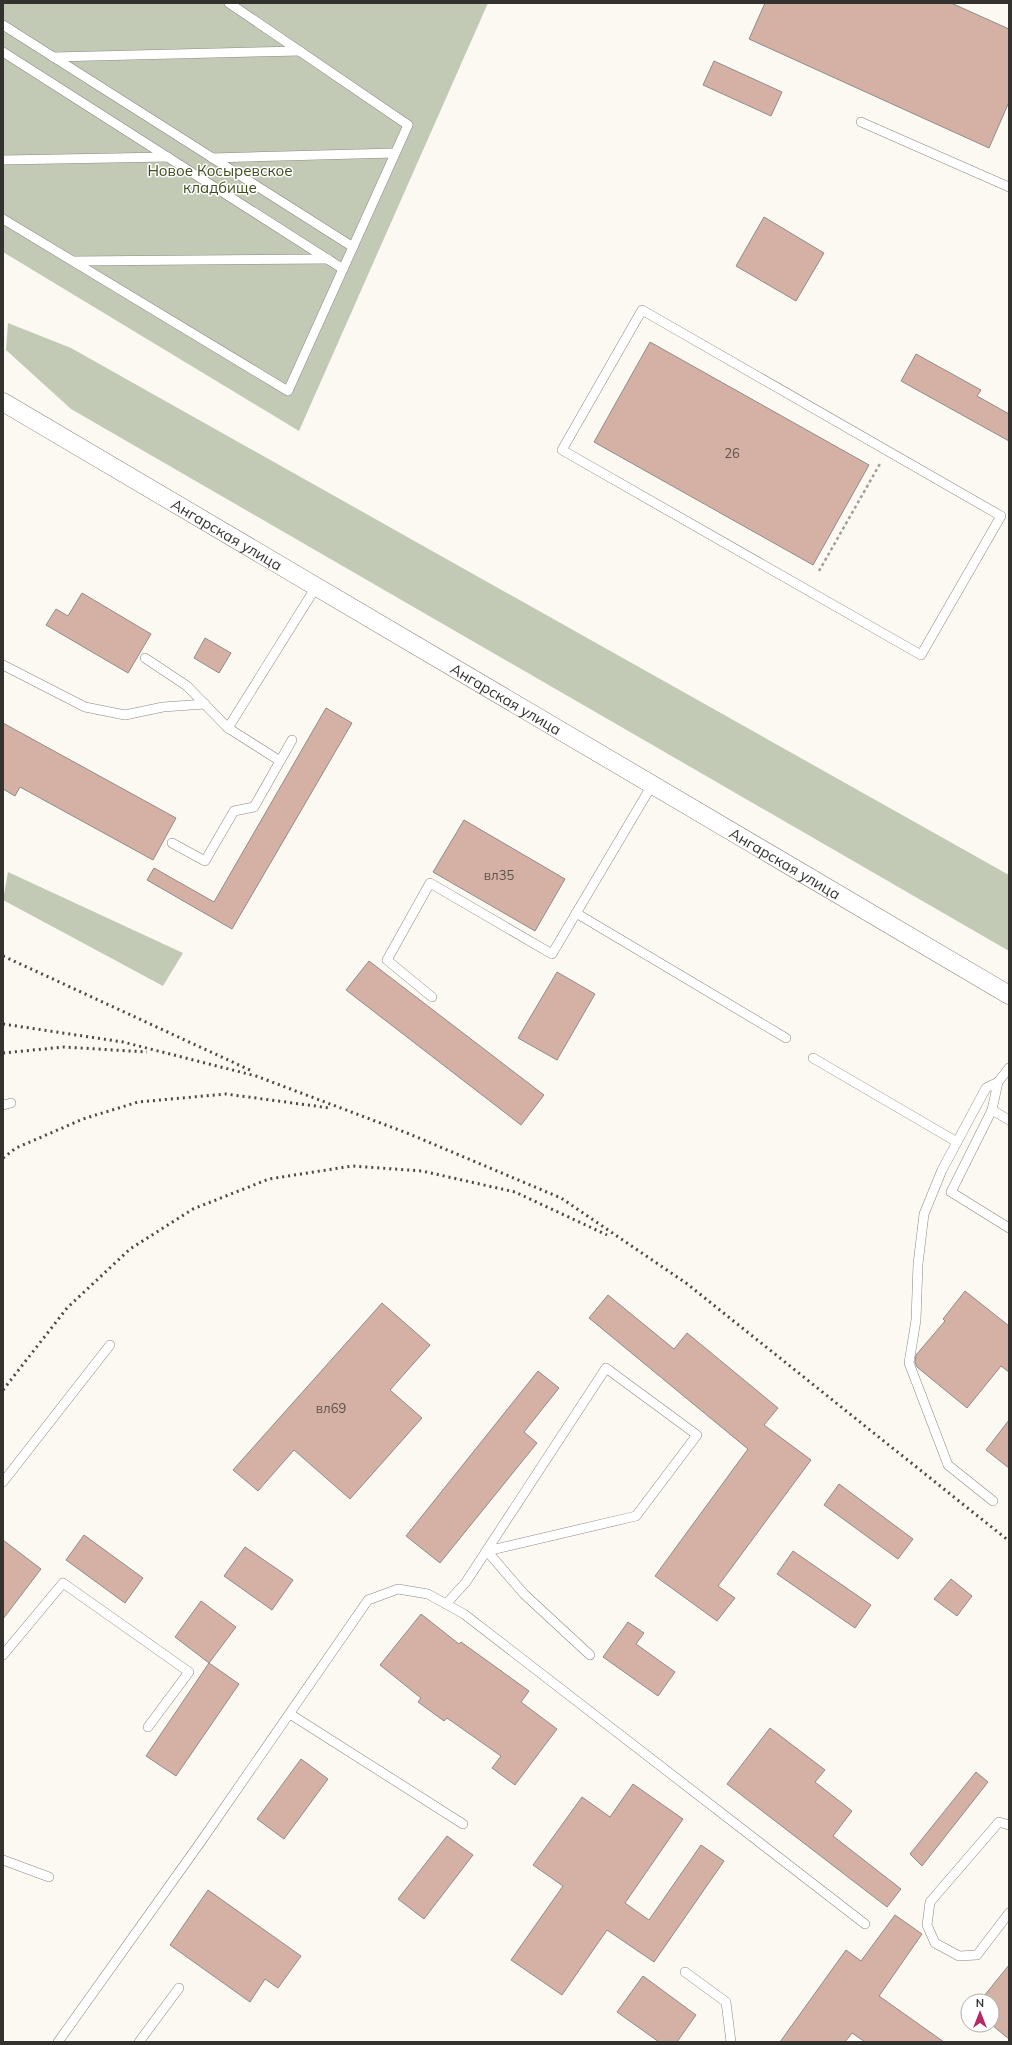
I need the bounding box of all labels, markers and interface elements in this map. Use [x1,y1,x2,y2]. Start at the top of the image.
park label: Новое Косыревское кладбище [147,161,293,197]
house number: 26 [724,445,740,461]
street label: Ангарская улица [168,494,286,574]
street label: Ангарская улица [447,658,565,739]
street label: Ангарская улица [726,823,844,903]
house number: вл35 [484,867,514,883]
house number: вл69 [316,1400,346,1416]
north arrow [960,1993,1000,2033]
text: N [976,1996,984,2010]

